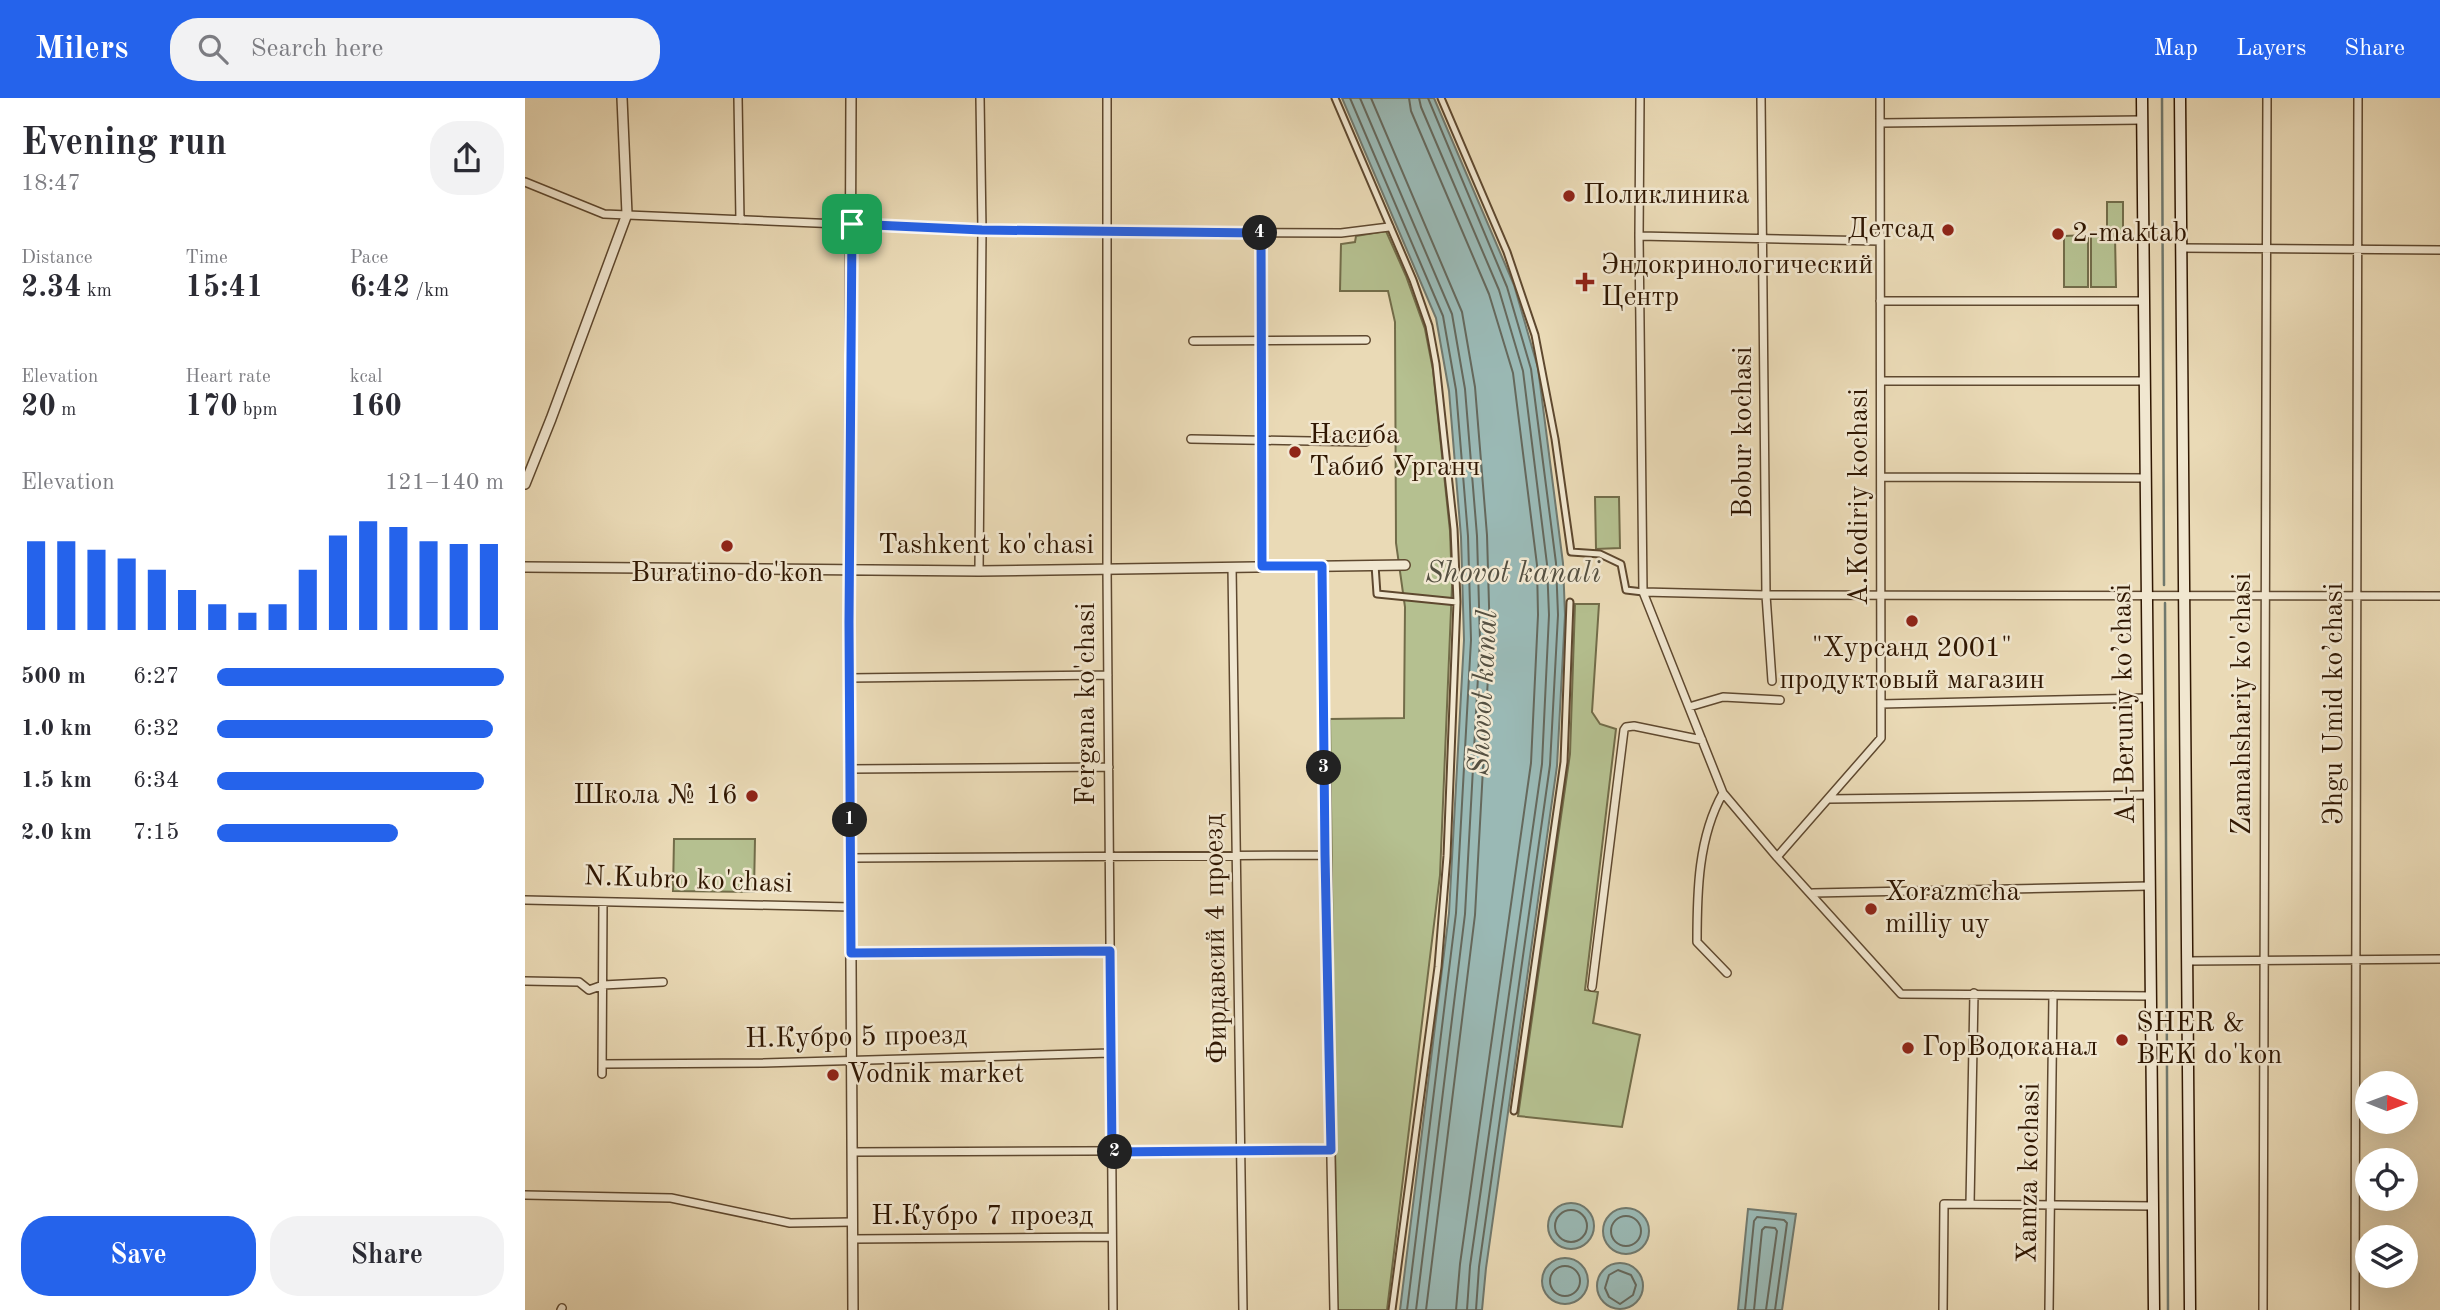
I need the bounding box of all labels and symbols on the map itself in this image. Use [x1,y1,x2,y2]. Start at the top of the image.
place label: Поликлиника [1583,182,1750,210]
marker: Поликлиника [1561,188,1577,204]
pin [822,194,882,254]
pin: 4 [1243,216,1277,250]
place label: Детсад [1847,216,1934,244]
place label: 2-maktab [2072,220,2187,248]
marker: Детсад [1940,222,1956,238]
marker: 2-maktab [2050,226,2066,242]
place label: Эндокринологический Центр [1601,252,1873,312]
marker: Эндокринологический Центр [1575,272,1595,292]
street label: Bobur kochasi [1730,346,1758,518]
street label: A.Kodiriy kochasi [1846,388,1874,606]
place label: Насиба Табиб Урганч [1309,422,1480,482]
marker: Насиба Табиб Урганч [1287,444,1303,460]
street label: Tashkent ko'chasi [878,532,1094,560]
marker: Buratino do'kon [719,538,735,554]
water label: Shovot kanali [1425,559,1601,589]
place label: Buratino do'kon [631,560,823,588]
street label: Zamahshariy ko'chasi [2229,573,2257,835]
street label: Al-Beruniy ko’chasi [2109,583,2141,825]
street label: Эhgu Umid ko’chasi [2321,583,2349,825]
street label: Fergana ko'chasi [1073,602,1101,806]
water label: Shovot kanal [1465,609,1503,777]
marker: "Хурсанд 2001" продуктовый магазин [1904,613,1920,629]
place label: "Хурсанд 2001" продуктовый магазин [1779,635,2045,695]
pin: 3 [1307,750,1341,786]
place label: Школа № 16 [573,782,738,810]
marker: Школа № 16 [744,788,760,804]
pin: 1 [833,802,867,838]
street label: Фирдавсий 4 проезд [1201,813,1233,1064]
street label: N.Kubro ko'chasi [583,863,793,899]
place label: Xorazmcha milliy uy [1885,879,2020,939]
marker: Xorazmcha milliy uy [1863,901,1879,917]
place label: SHER & BEK do'kon [2136,1010,2282,1070]
street label: Н.Кубро 5 проезд [745,1022,967,1054]
marker: SHER & BEK do'kon [2114,1032,2130,1048]
place label: ГорВодоканал [1922,1034,2098,1062]
marker: ГорВодоканал [1900,1040,1916,1056]
place label: Vodnik market [847,1061,1024,1089]
marker: Vodnik market [825,1067,841,1083]
north arrow [2355,1071,2419,1134]
street label: Xamza kochasi [2014,1083,2046,1263]
pin: 2 [1097,1134,1133,1170]
street label: Н.Кубро 7 проезд [871,1203,1093,1231]

